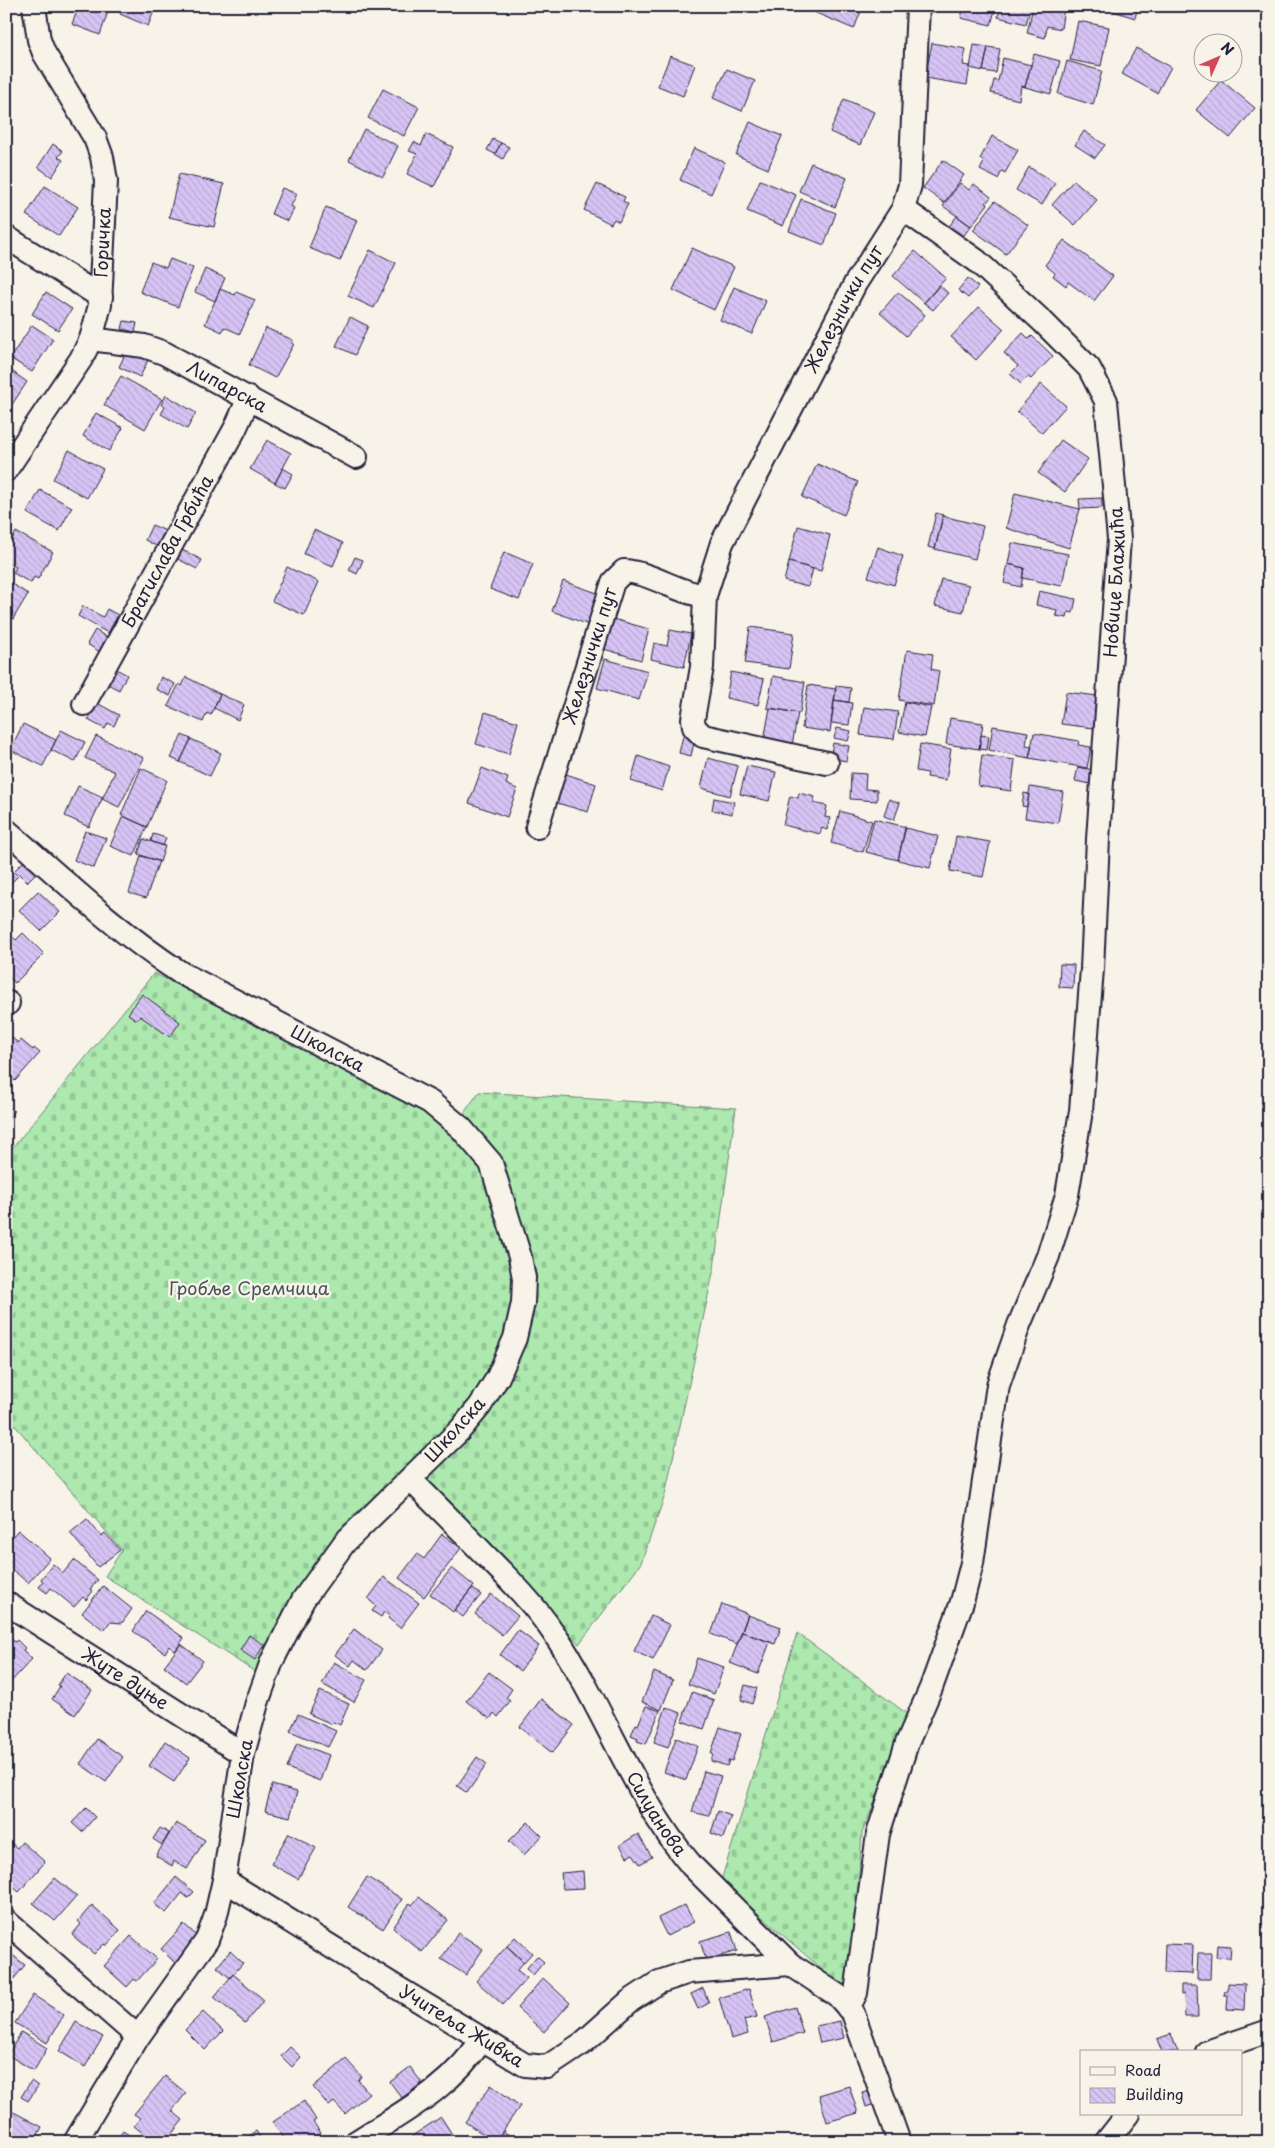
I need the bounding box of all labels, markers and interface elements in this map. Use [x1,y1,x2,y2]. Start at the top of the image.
north arrow [1192,32,1242,82]
text: N [1216,37,1239,60]
street label: Горичка [86,206,117,278]
street label: Железнички пут [797,239,889,377]
street label: Липарска [182,353,273,419]
street label: Братислава Грбића [114,469,220,632]
street label: Новице Блажића [1096,505,1131,658]
street label: Железнички пут [555,583,623,728]
street label: Школска [286,1017,371,1078]
park label: Гробље Сремчица [169,1274,330,1301]
street label: Школска [417,1390,491,1468]
street label: Жуте дуње [77,1640,175,1715]
street label: Школска [218,1736,259,1821]
street label: Силуанова [621,1766,695,1862]
street label: Учитеља Живка [395,1977,530,2074]
legend [1080,2050,1242,2116]
text: Road [1125,2058,1161,2081]
text: Building [1125,2082,1184,2105]

